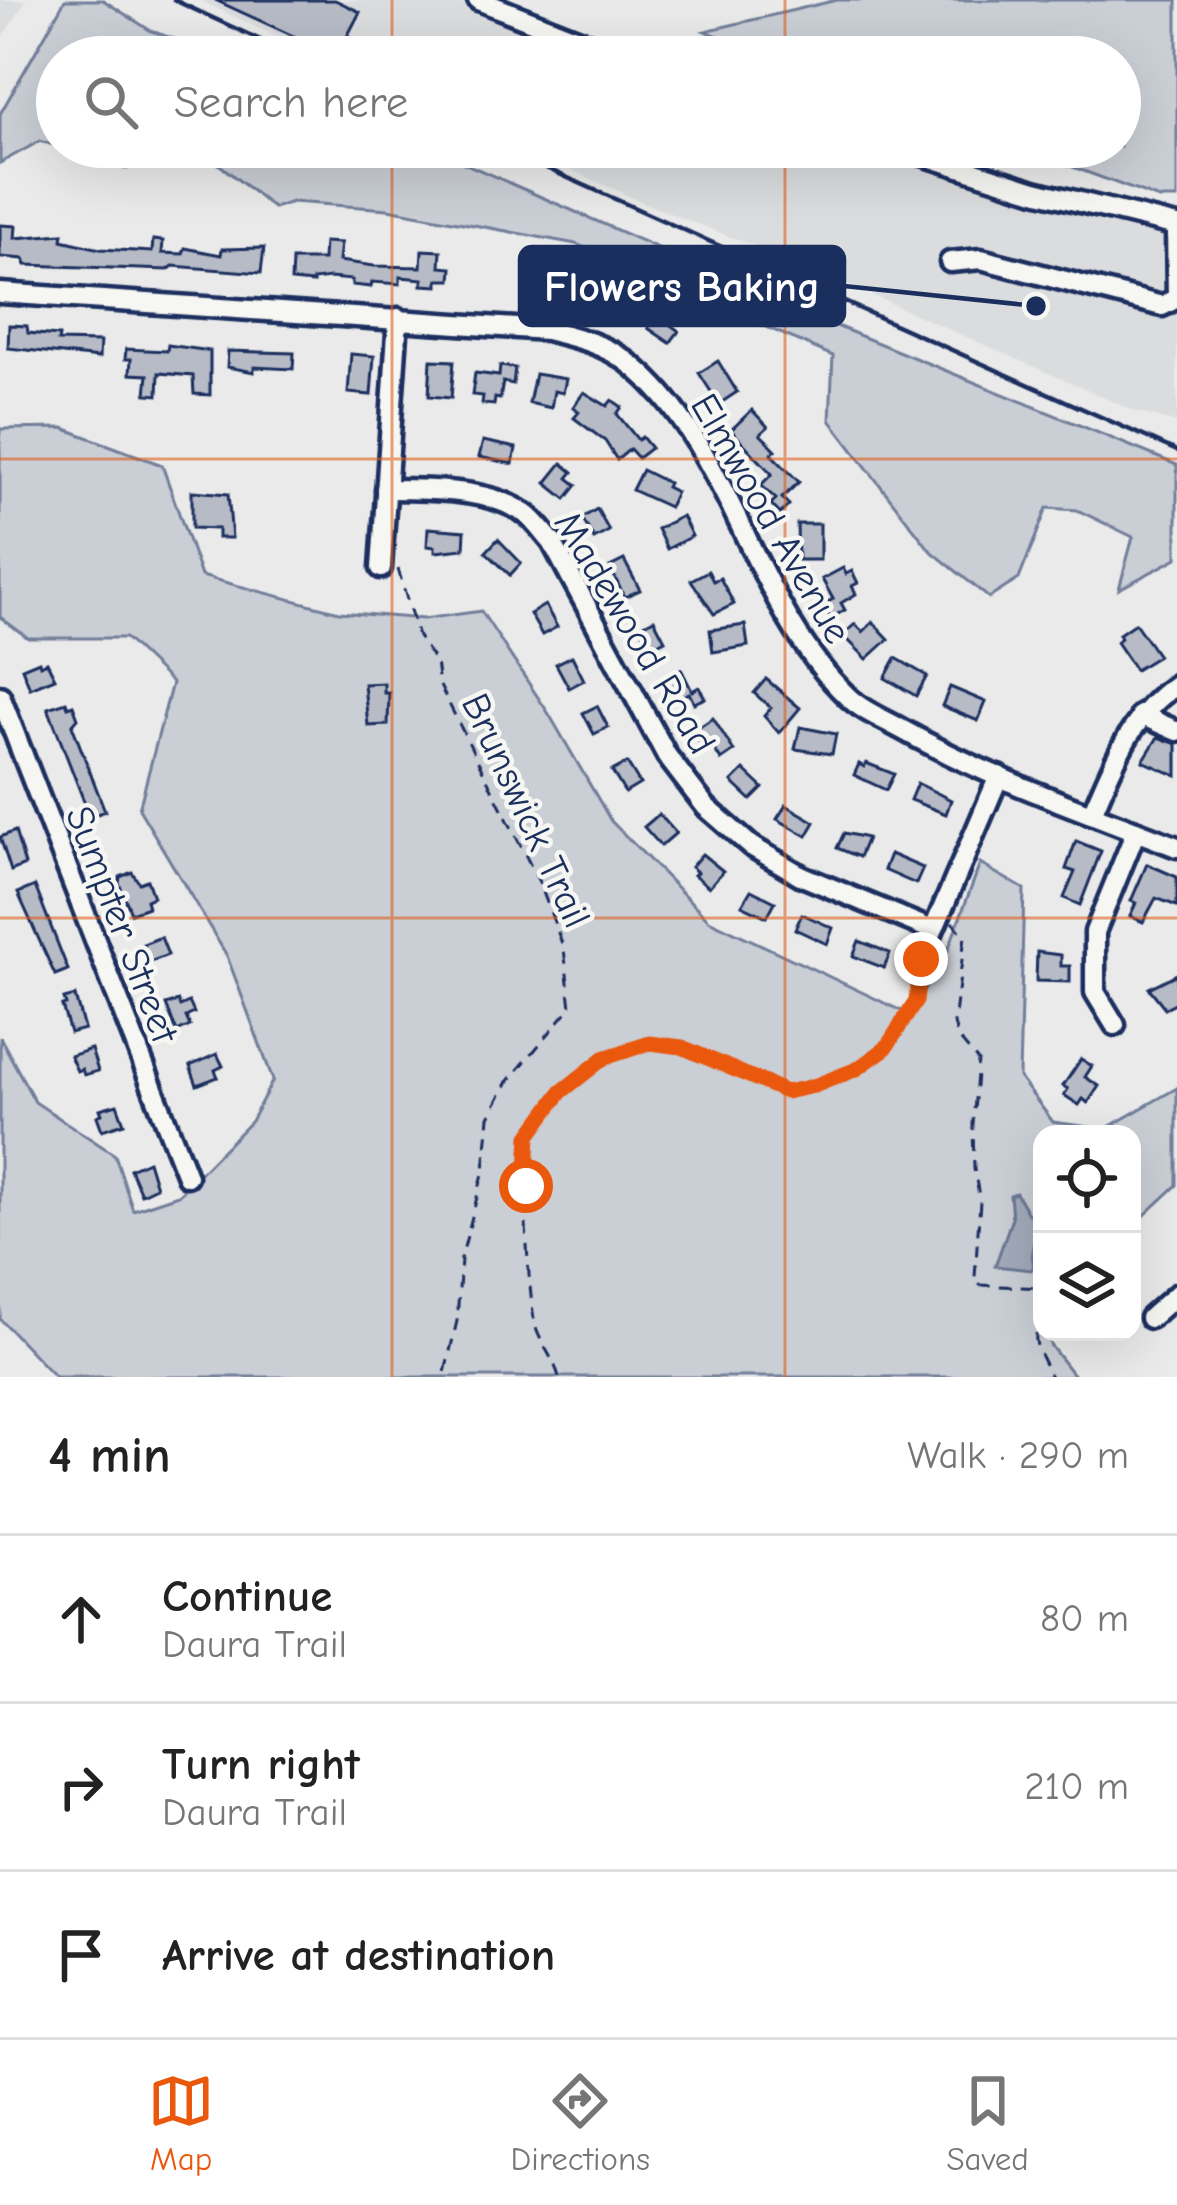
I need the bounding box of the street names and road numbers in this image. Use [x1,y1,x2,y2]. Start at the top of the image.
street label: Elmwood Avenue [681,386,860,652]
street label: Madewood Road [545,503,725,762]
street label: Brunswick Trail [452,687,599,935]
street label: Sumpter Street [56,800,188,1051]

